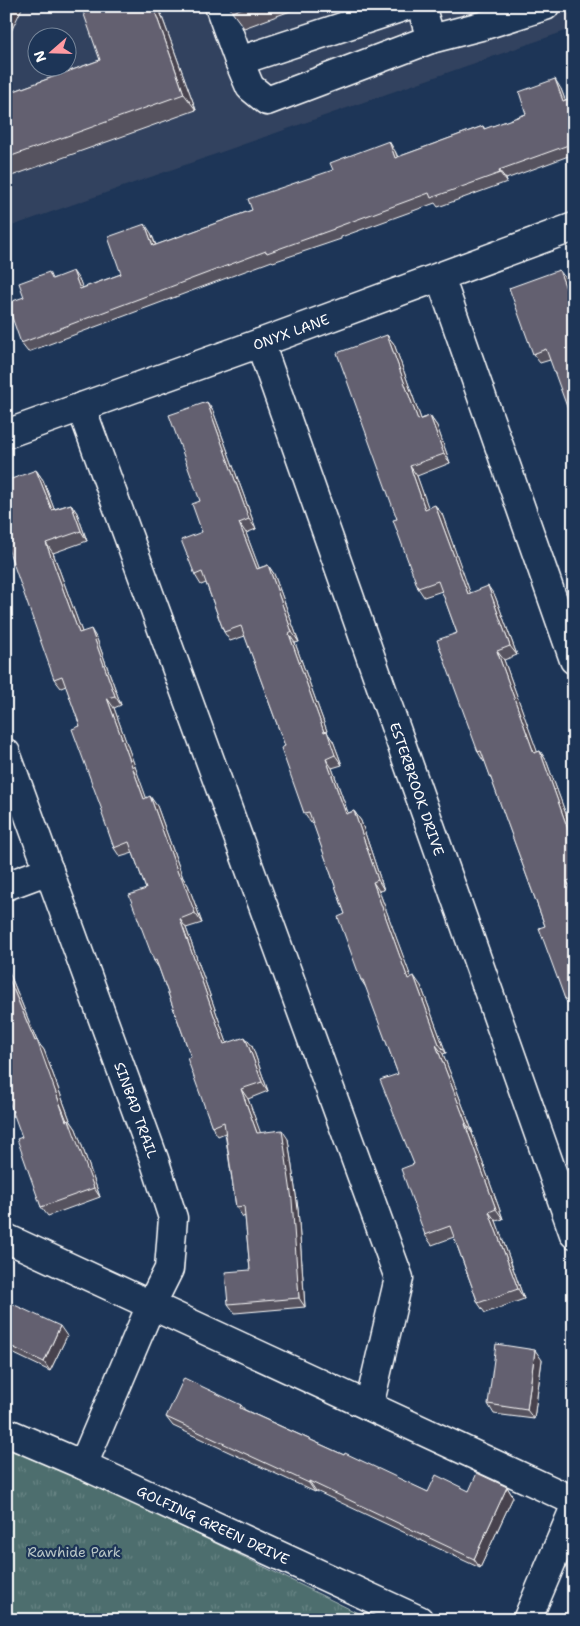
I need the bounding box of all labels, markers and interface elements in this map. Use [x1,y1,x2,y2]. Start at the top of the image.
north arrow [28,28,78,78]
text: N [29,48,50,65]
street label: ONYX LANE [250,310,332,354]
street label: ESTERBROOK DRIVE [386,720,448,858]
street label: SINBAD TRAIL [110,1059,162,1161]
street label: GOLFING GREEN DRIVE [134,1482,293,1568]
park label: Rawhide Park [27,1543,121,1561]

